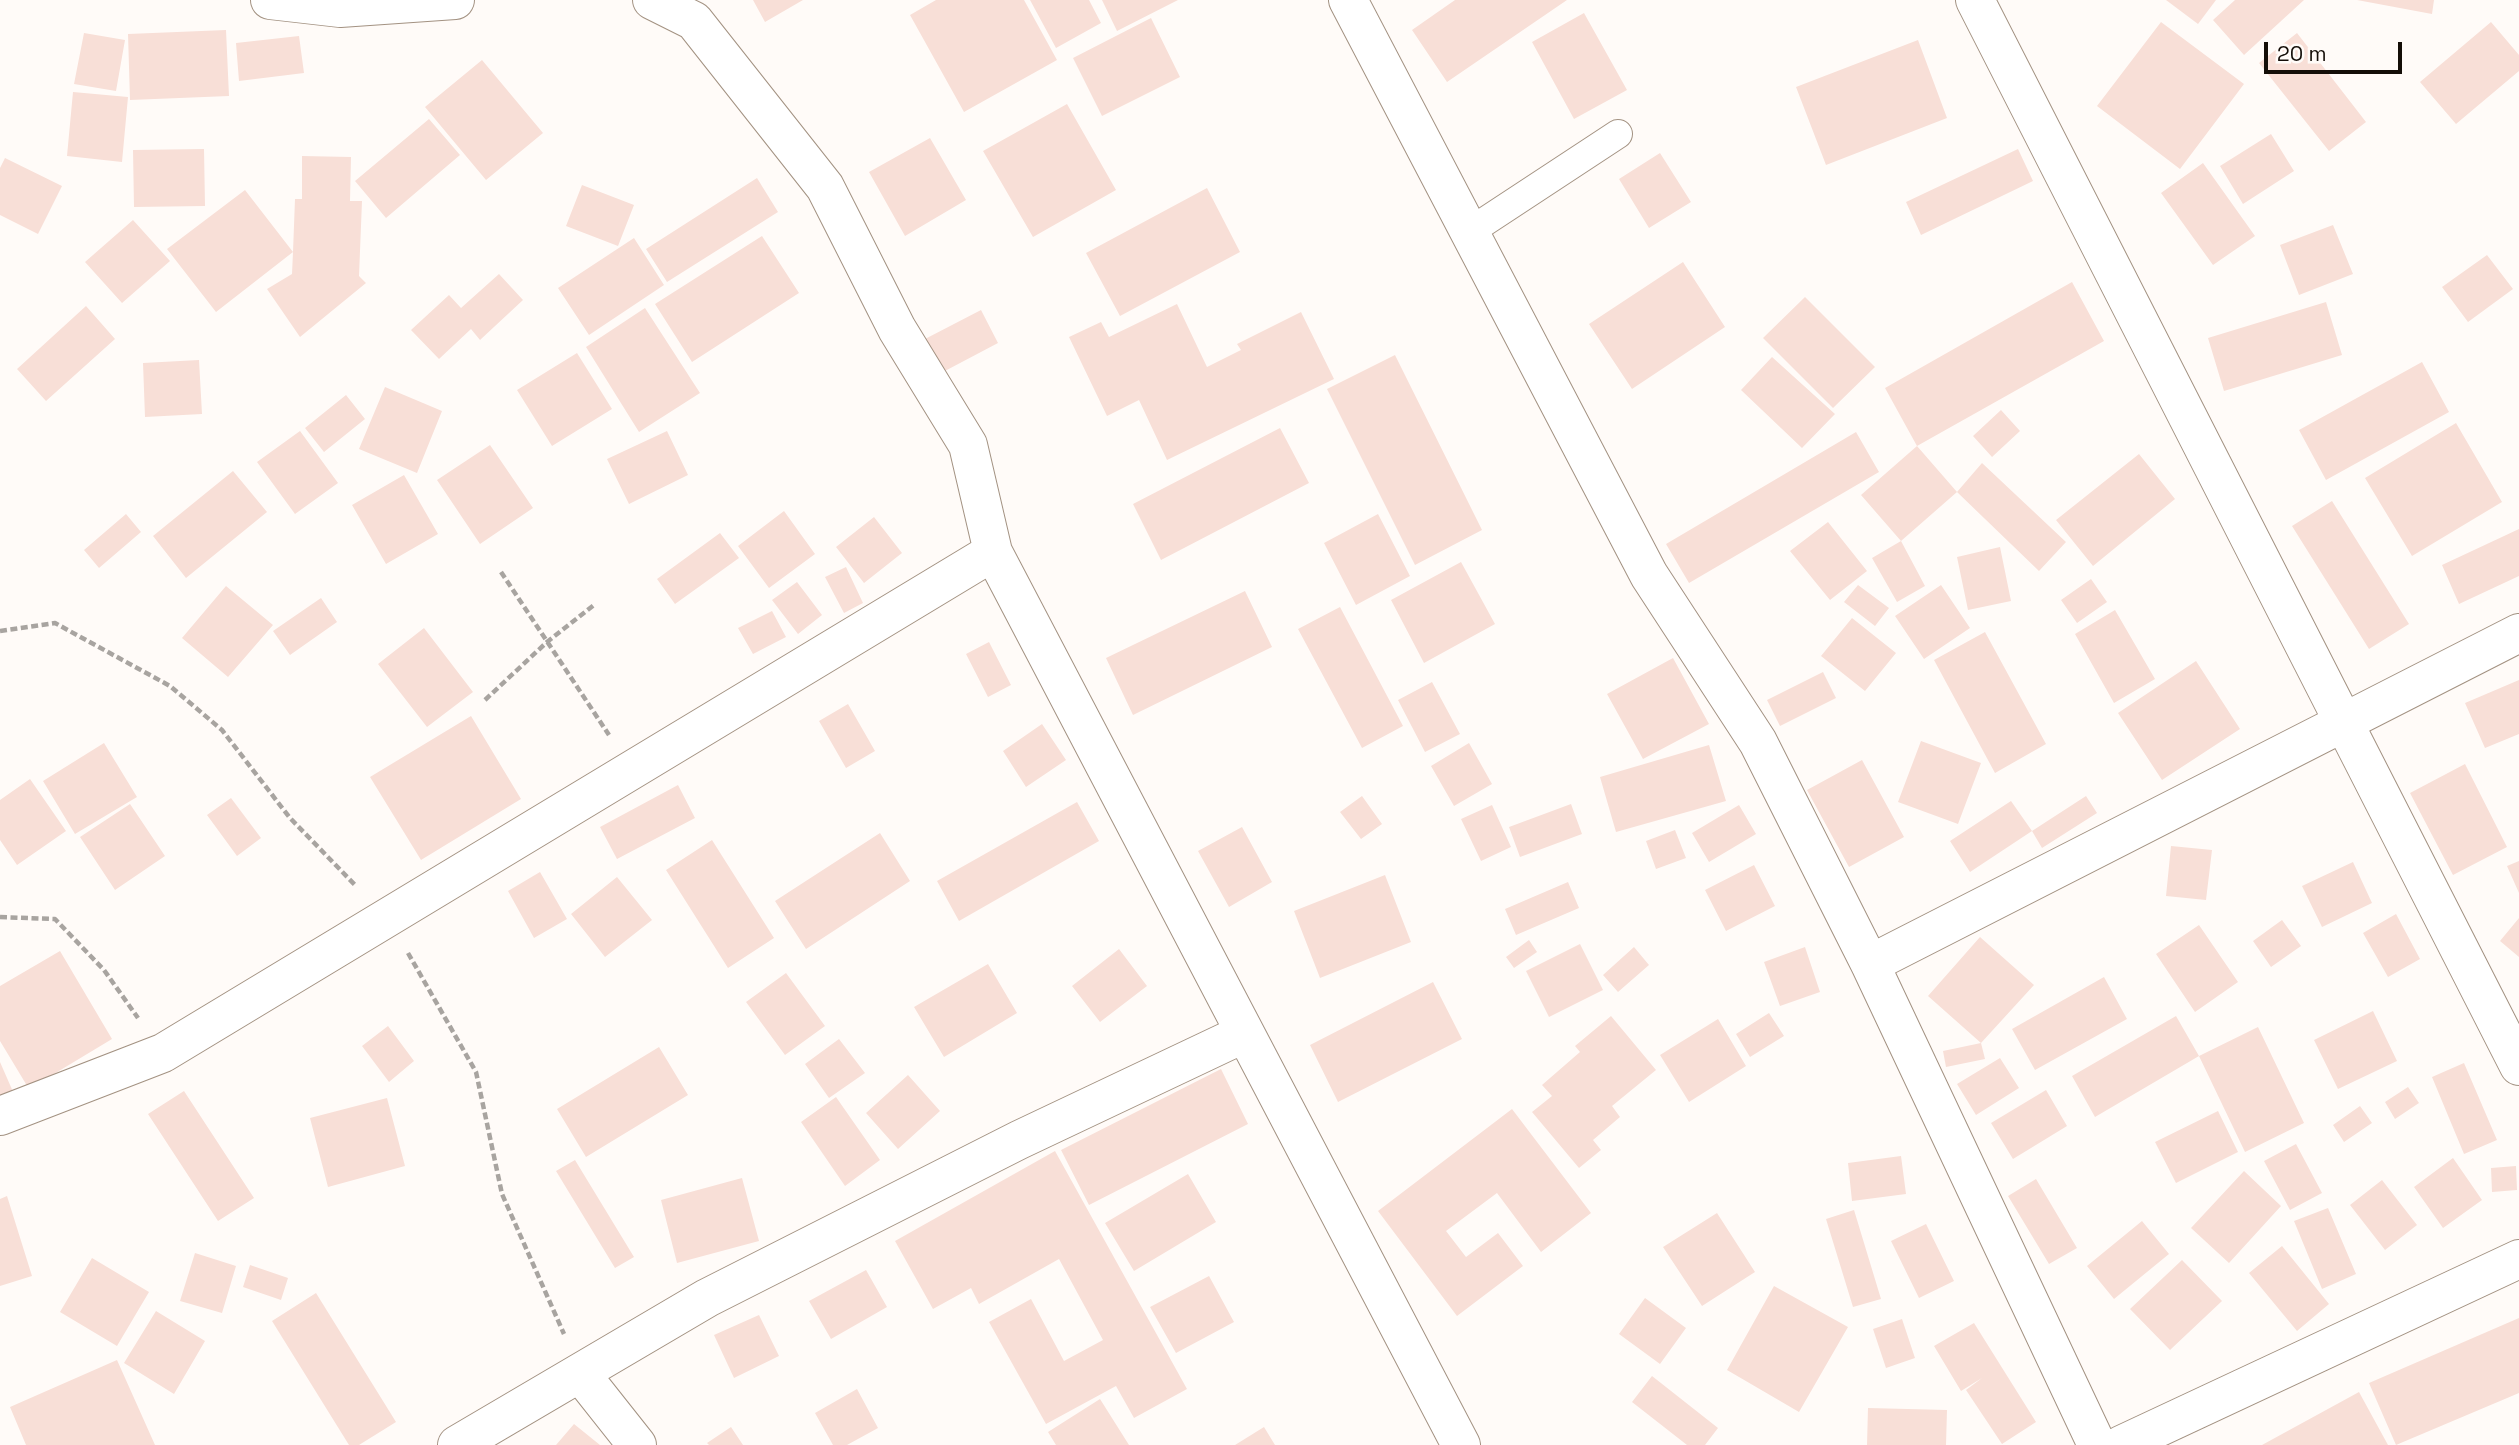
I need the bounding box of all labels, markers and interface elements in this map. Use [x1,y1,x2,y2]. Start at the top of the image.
scale bar [2267,28,2405,72]
text: 20 m [2277,40,2327,67]

